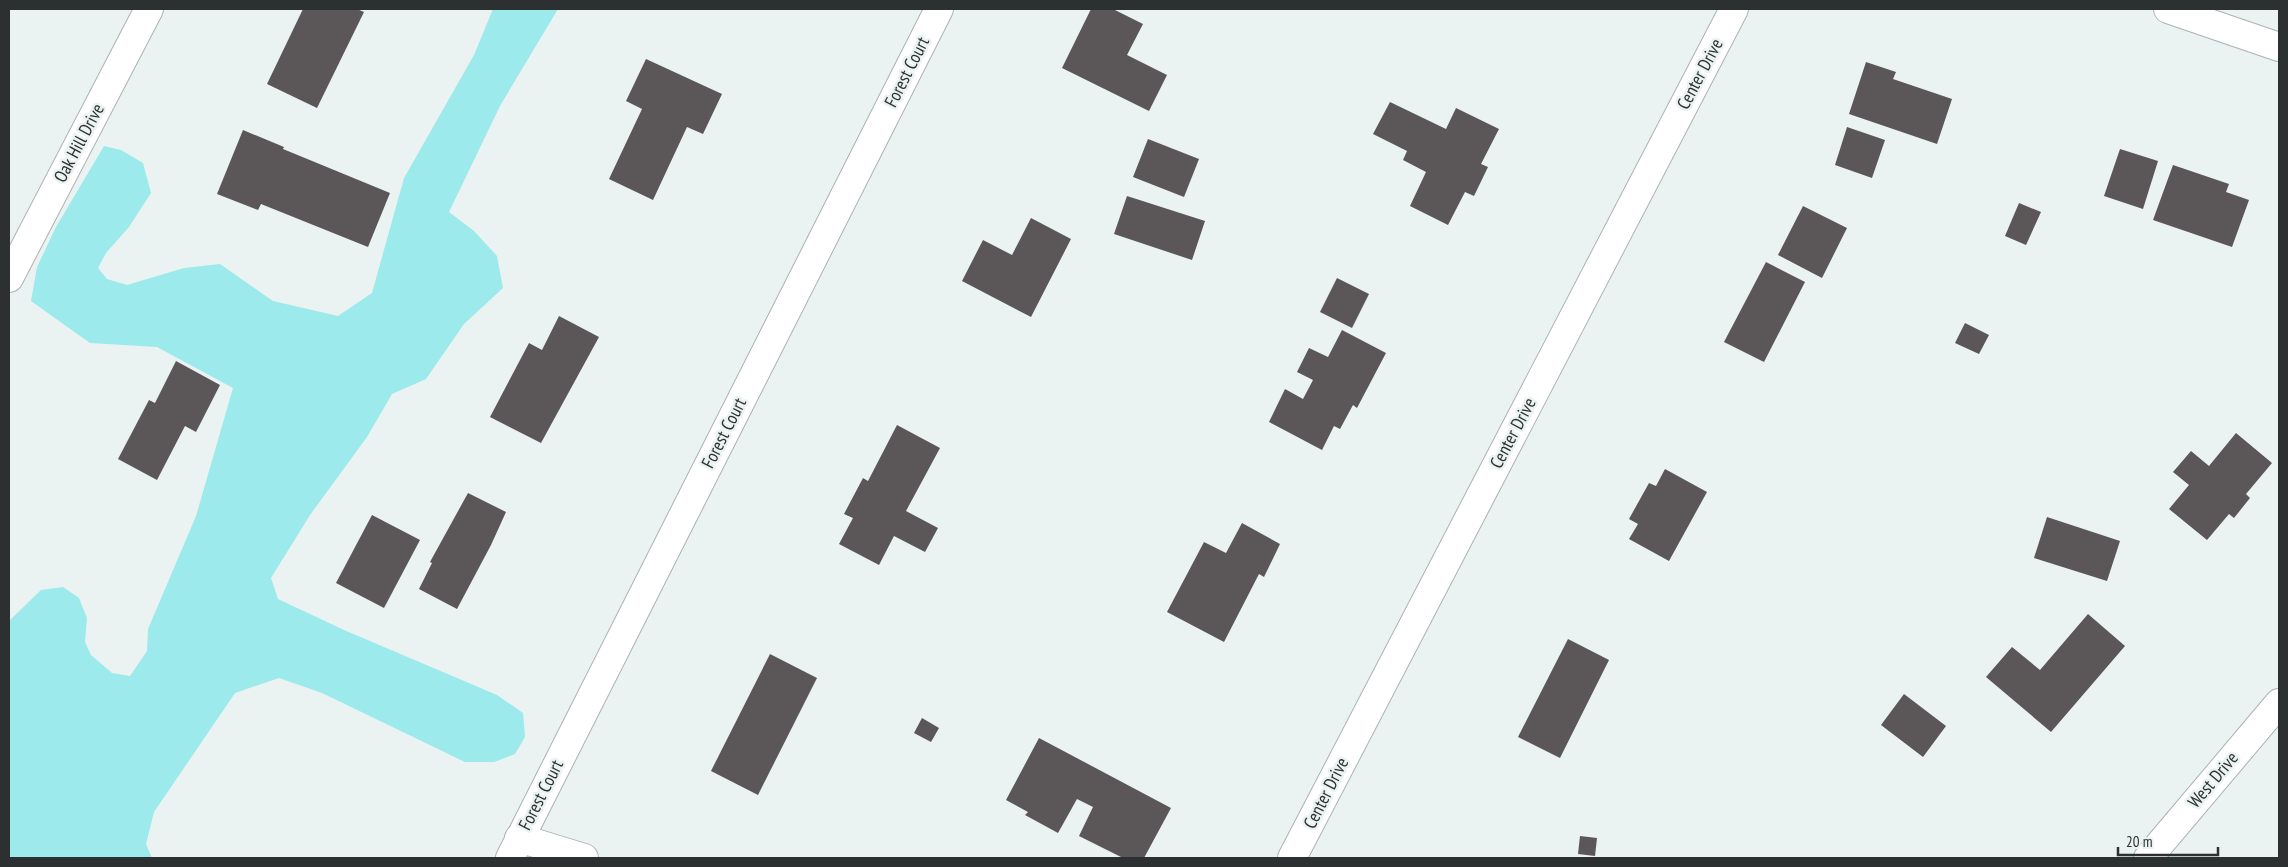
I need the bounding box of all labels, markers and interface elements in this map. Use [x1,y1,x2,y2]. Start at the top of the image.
street label: Forest Court [879,33,934,111]
street label: Center Drive [1671,34,1728,113]
street label: Oak Hill Drive [48,99,109,186]
street label: Center Drive [1484,393,1541,472]
street label: Forest Court [696,394,751,472]
street label: West Drive [2182,747,2243,813]
street label: Center Drive [1298,753,1353,832]
street label: Forest Court [513,756,568,834]
scale bar [2118,824,2218,856]
text: 20 m [2126,832,2152,851]

